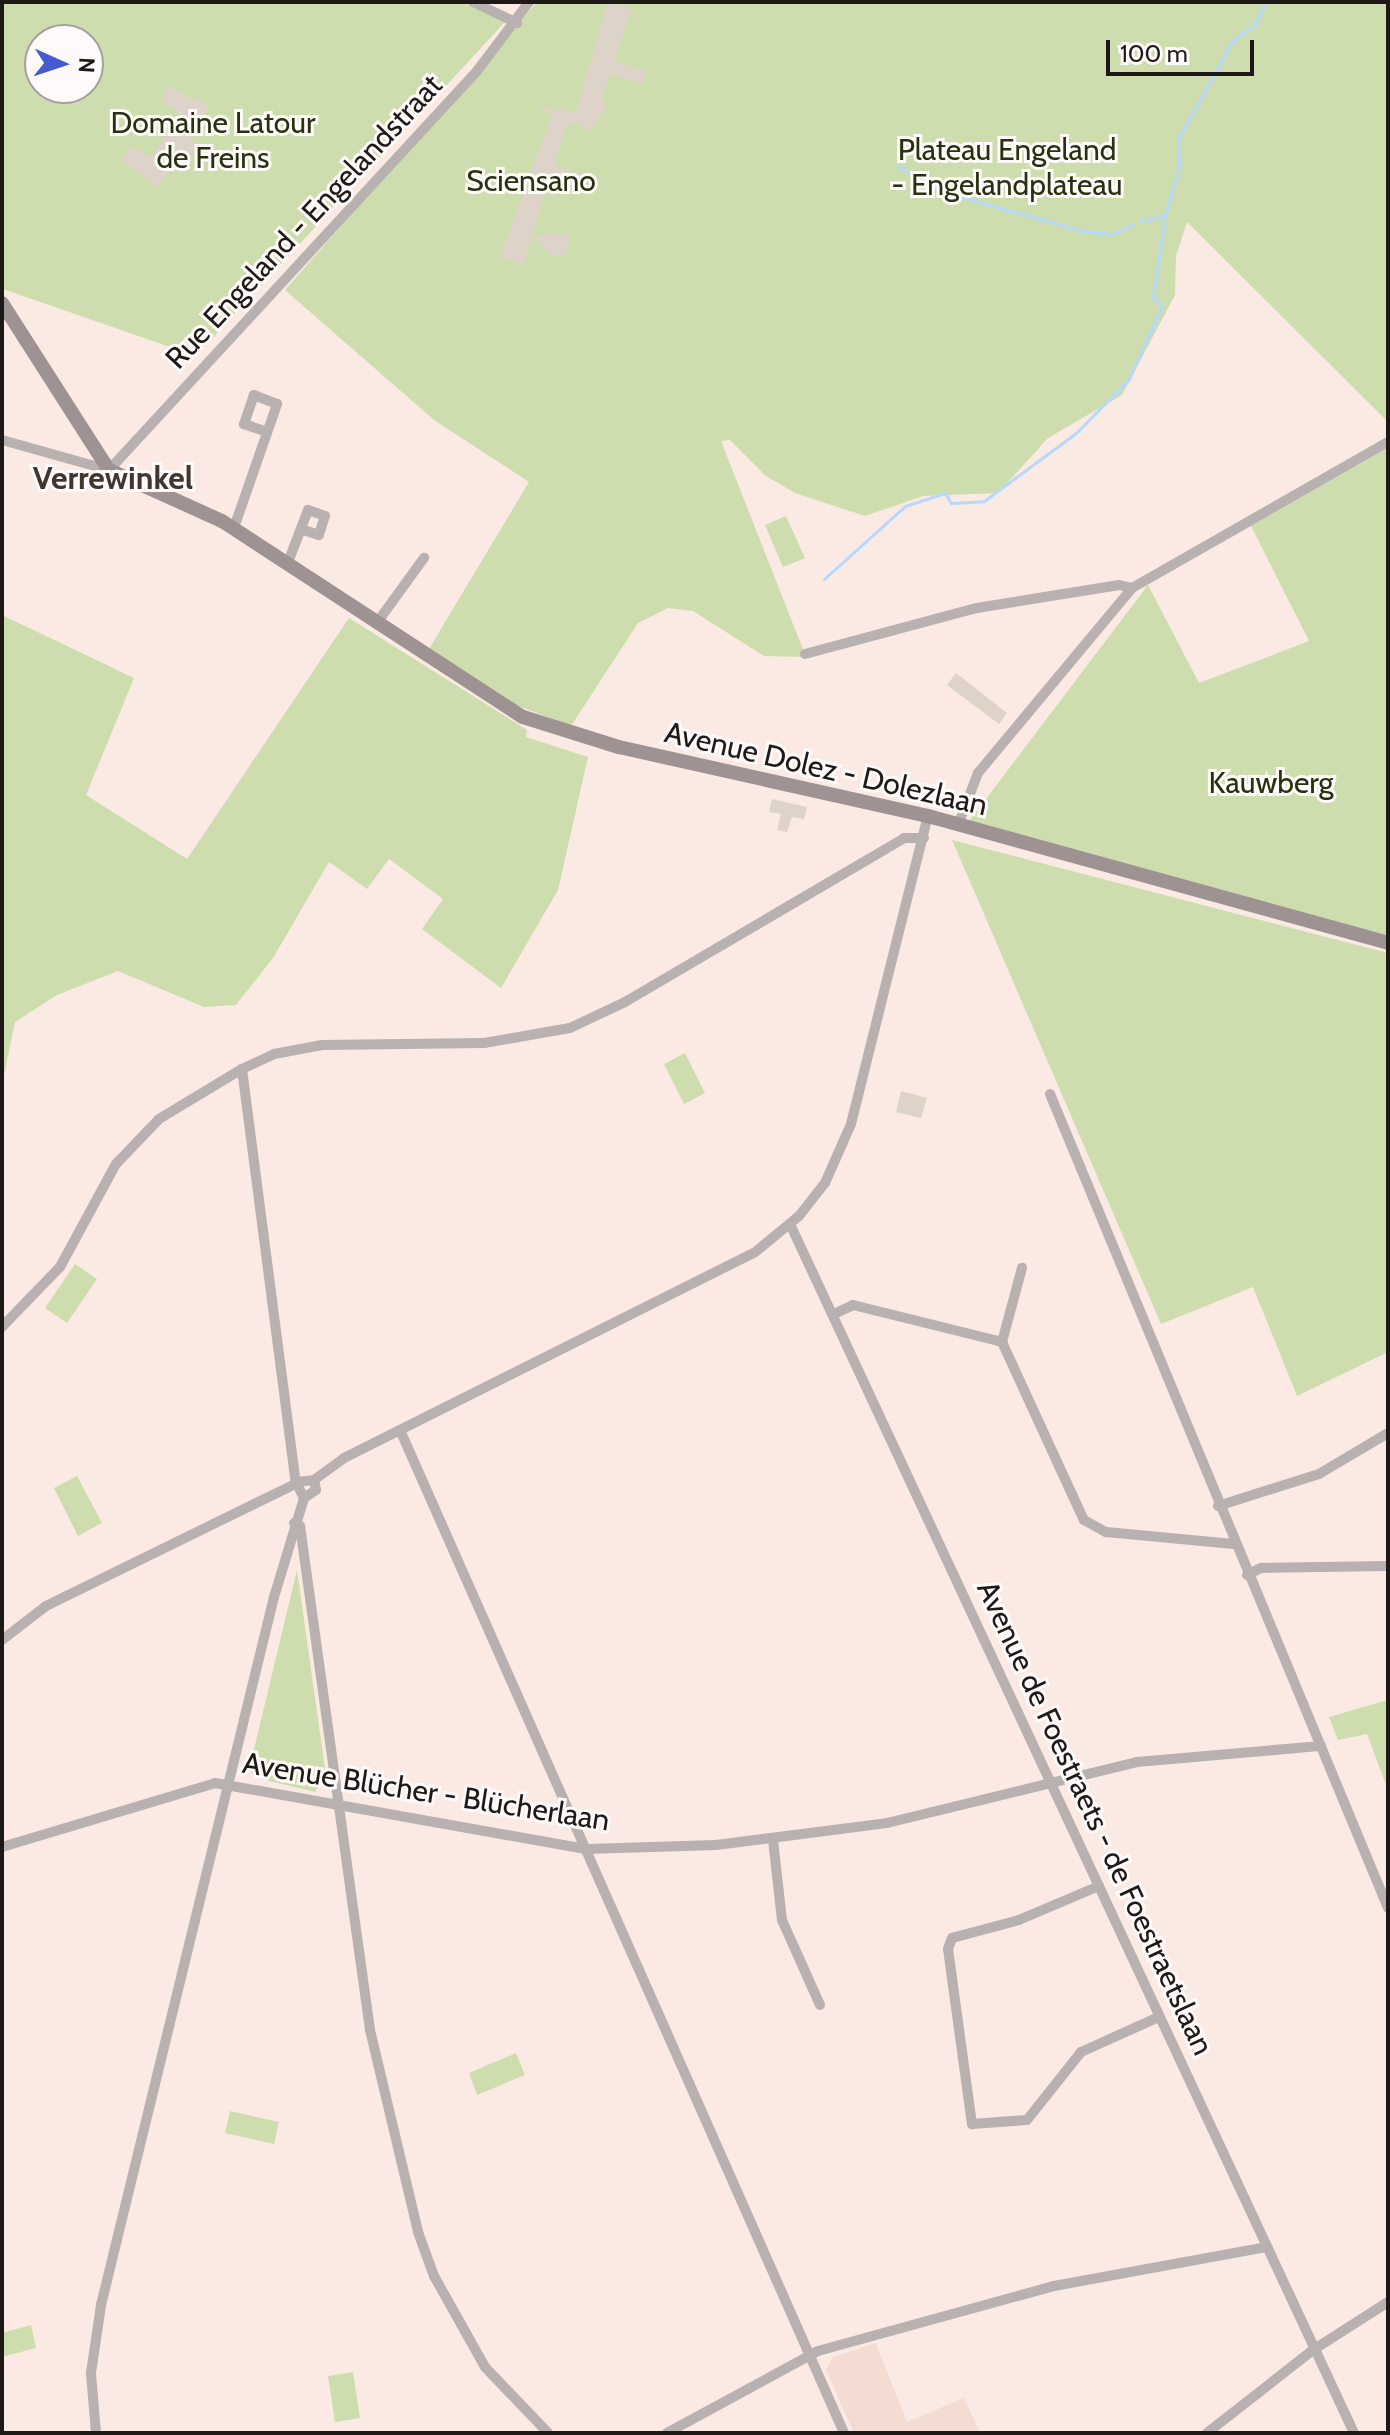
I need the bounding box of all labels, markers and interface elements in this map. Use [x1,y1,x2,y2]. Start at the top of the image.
north arrow [24,24,104,104]
scale bar [1110,24,1258,74]
text: 100 m [1120,39,1188,68]
text: N [73,57,100,74]
street label: Rue Engeland - Engelandstraat [158,68,450,376]
park label: Domaine Latour de Freins [111,105,315,176]
park label: Plateau Engeland - Engelandplateau [891,132,1123,202]
park label: Sciensano [466,163,596,199]
district label: Verrewinkel [33,459,193,497]
street label: Avenue Dolez - Dolezlaan [661,714,991,824]
park label: Kauwberg [1208,765,1334,801]
street label: Avenue de Foestraets - de Foestraetslaan [969,1575,1221,2061]
street label: Avenue Blücher - Blücherlaan [240,1745,612,1839]

